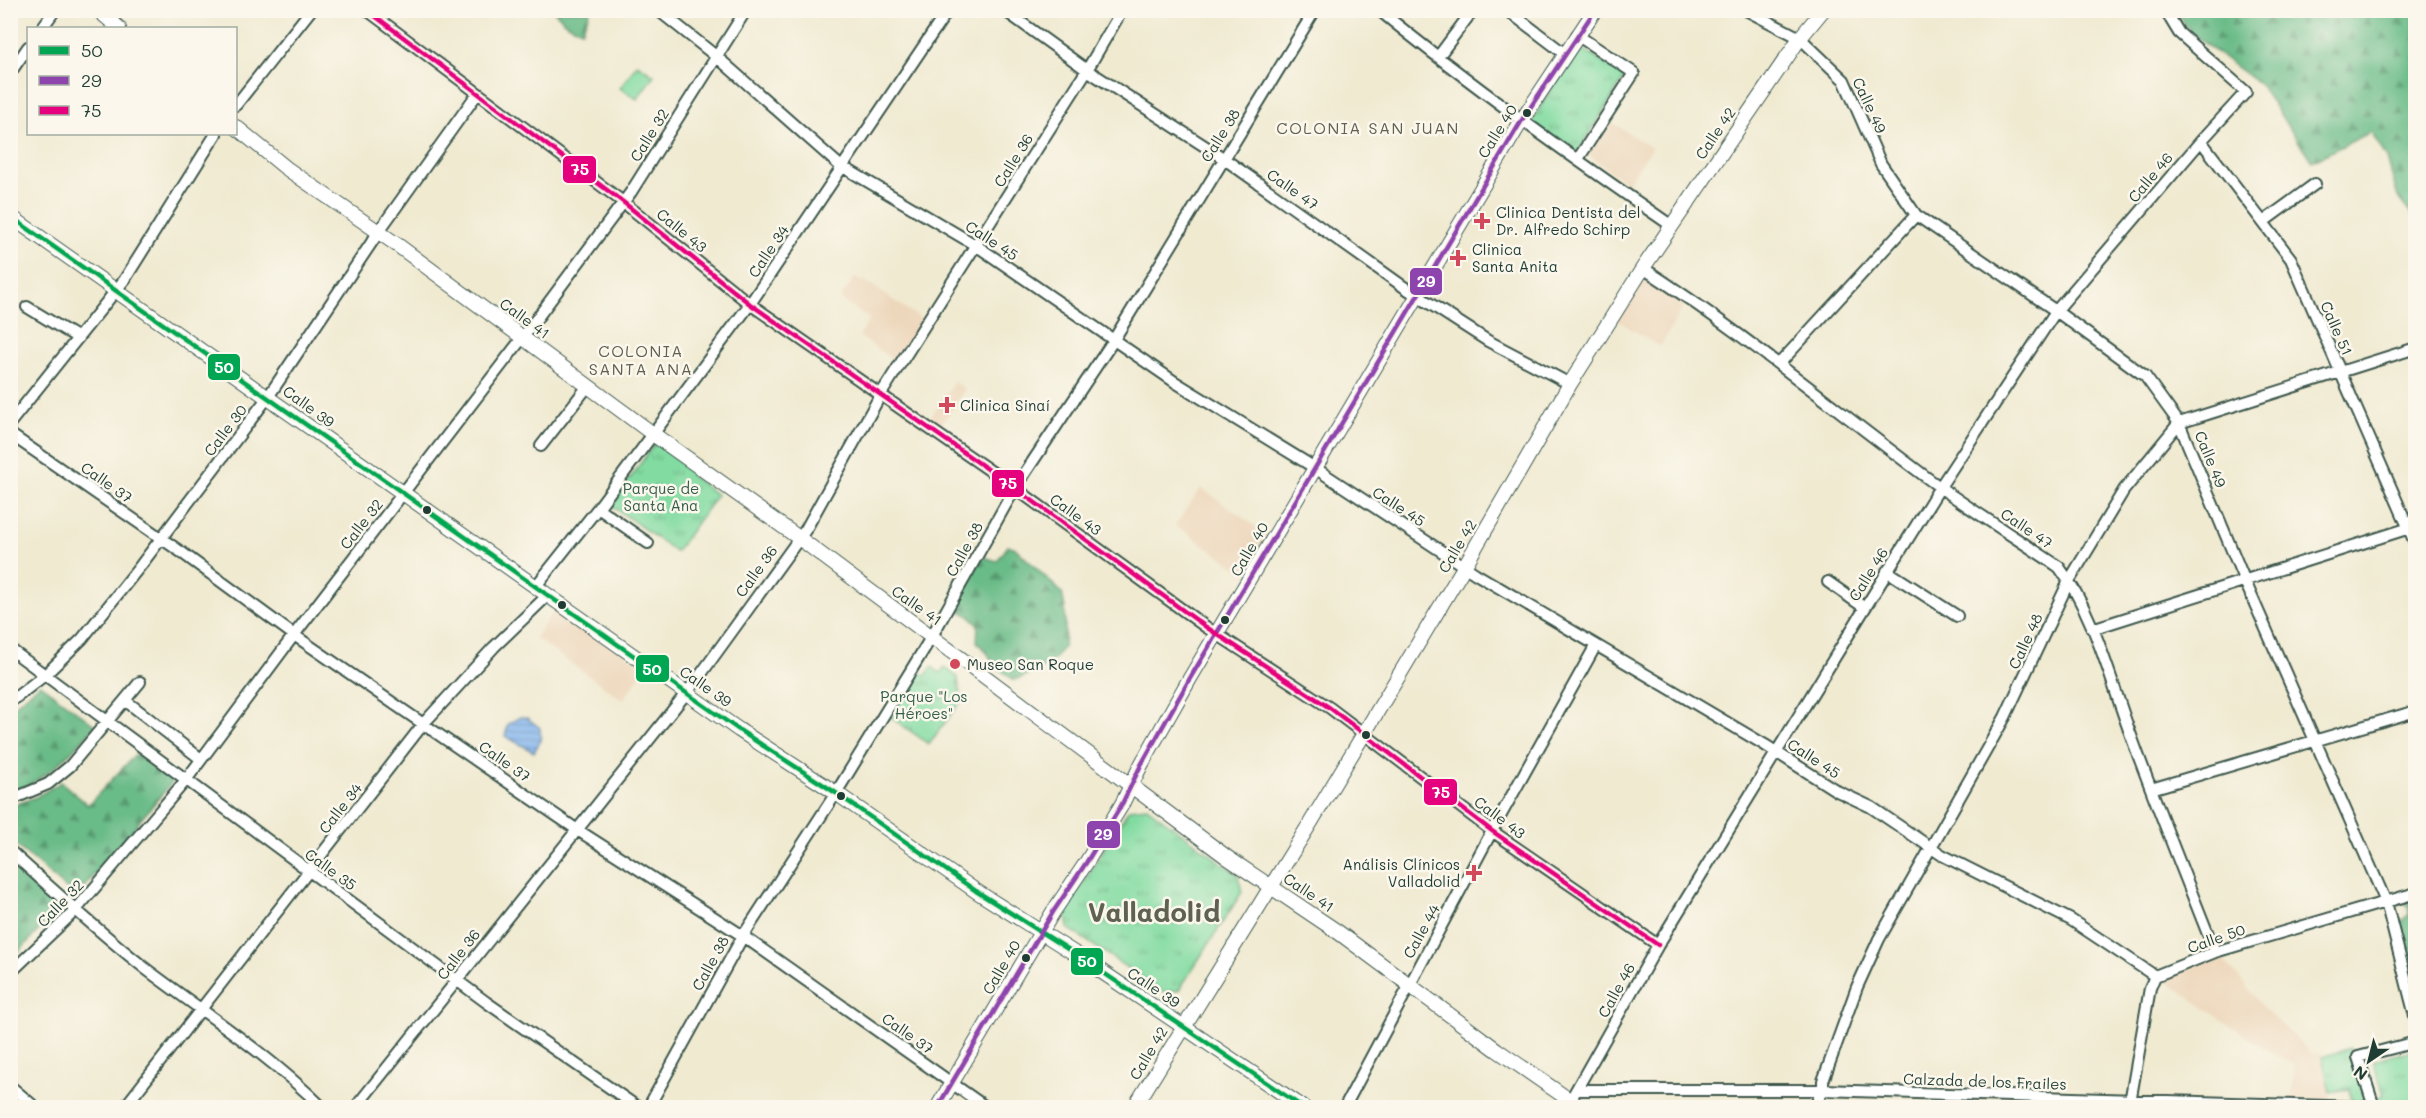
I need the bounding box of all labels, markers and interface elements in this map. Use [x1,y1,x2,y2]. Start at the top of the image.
legend [27,27,237,135]
text: 50 [81,38,103,62]
text: 29 [81,68,102,92]
street label: Calle 49 [1848,74,1892,136]
text: 75 [81,98,102,122]
street label: Calle 40 [1473,100,1521,162]
street label: Calle 42 [1690,103,1740,163]
street label: Calle 38 [1196,104,1244,166]
street label: Calle 32 [625,105,673,165]
unlabelled marker [1521,107,1533,119]
district label: COLONIA SAN JUAN [1276,117,1460,138]
street label: Calle 36 [989,129,1037,191]
street label: Calle 46 [2123,148,2177,206]
line badge: 75 [562,155,597,184]
text: 75 [571,158,589,179]
street label: Calle 47 [1263,164,1323,214]
place label: Clinica Dentista del Dr. Alfredo Schirp [1496,202,1641,239]
street label: Calle 43 [653,204,711,257]
marker: Clinica Dentista del Dr. Alfredo Schirp [1473,212,1491,230]
street label: Calle 45 [962,215,1022,265]
street label: Calle 34 [743,221,793,281]
place label: Clinica Santa Anita [1472,239,1558,276]
marker: Clinica Santa Anita [1449,249,1467,267]
line badge: 29 [1409,267,1443,296]
text: 29 [1417,270,1436,291]
street label: Calle 41 [496,293,554,343]
street label: Calle 51 [2316,298,2358,358]
district label: COLONIA SANTA ANA [589,340,693,379]
line badge: 50 [207,353,241,381]
text: 50 [214,356,234,377]
street label: Calle 39 [279,380,339,432]
place label: Clinica Sinaí [960,395,1050,415]
marker: Clinica Sinaí [938,396,956,414]
street label: Calle 30 [199,400,251,460]
street label: Calle 49 [2191,428,2231,490]
street label: Calle 37 [77,457,137,507]
line badge: 75 [991,469,1025,498]
text: 75 [999,472,1017,493]
park label: Parque de Santa Ana [623,478,699,515]
street label: Calle 45 [1369,481,1429,531]
street label: Calle 43 [1046,488,1106,540]
street label: Calle 32 [335,495,387,553]
street label: Calle 47 [1997,503,2057,553]
unlabelled marker [421,504,433,516]
street label: Calle 42 [1433,516,1481,576]
street label: Calle 38 [941,518,987,580]
street label: Calle 40 [1225,518,1273,580]
street label: Calle 36 [730,541,782,601]
street label: Calle 46 [1844,543,1892,605]
street label: Calle 41 [888,580,946,630]
unlabelled marker [556,599,568,611]
street label: Calle 48 [2003,610,2047,672]
unlabelled marker [1219,614,1231,626]
line badge: 50 [635,654,670,683]
place label: Museo San Roque [967,654,1094,674]
marker: Museo San Roque [948,657,962,671]
text: 50 [642,658,662,679]
street label: Calle 39 [676,661,736,711]
park label: Parque "Los Héroes" [880,686,968,723]
unlabelled marker [1360,729,1372,741]
street label: Calle 45 [1784,733,1844,783]
street label: Calle 37 [475,736,535,786]
street label: Calle 34 [314,778,366,838]
line badge: 75 [1423,778,1458,806]
text: 75 [1432,781,1450,802]
unlabelled marker [835,790,847,802]
street label: Calle 43 [1470,791,1530,843]
line badge: 29 [1086,820,1121,849]
text: 29 [1094,823,1113,844]
street label: Calle 35 [301,844,361,894]
place label: Análisis Clínicos Valladolid [1343,854,1460,891]
marker: Análisis Clínicos Valladolid [1465,864,1483,882]
street label: Calle 41 [1280,868,1338,916]
street label: Calle 32 [32,875,88,931]
district label: Valladolid [1088,894,1220,929]
street label: Calle 44 [1398,900,1444,962]
street label: Calle 50 [2185,919,2247,957]
street label: Calle 36 [432,924,484,984]
street label: Calle 38 [687,932,733,994]
street label: Calle 40 [977,936,1025,998]
line badge: 50 [1070,947,1104,976]
text: 50 [1077,950,1097,971]
unlabelled marker [1020,952,1032,964]
street label: Calle 46 [1593,959,1639,1021]
street label: Calle 39 [1124,962,1184,1012]
street label: Calle 37 [878,1008,938,1058]
street label: Calle 42 [1124,1023,1172,1083]
north arrow [2339,1031,2399,1091]
text: N [2349,1062,2371,1086]
street label: Calzada de los Frailes [1903,1068,2067,1094]

